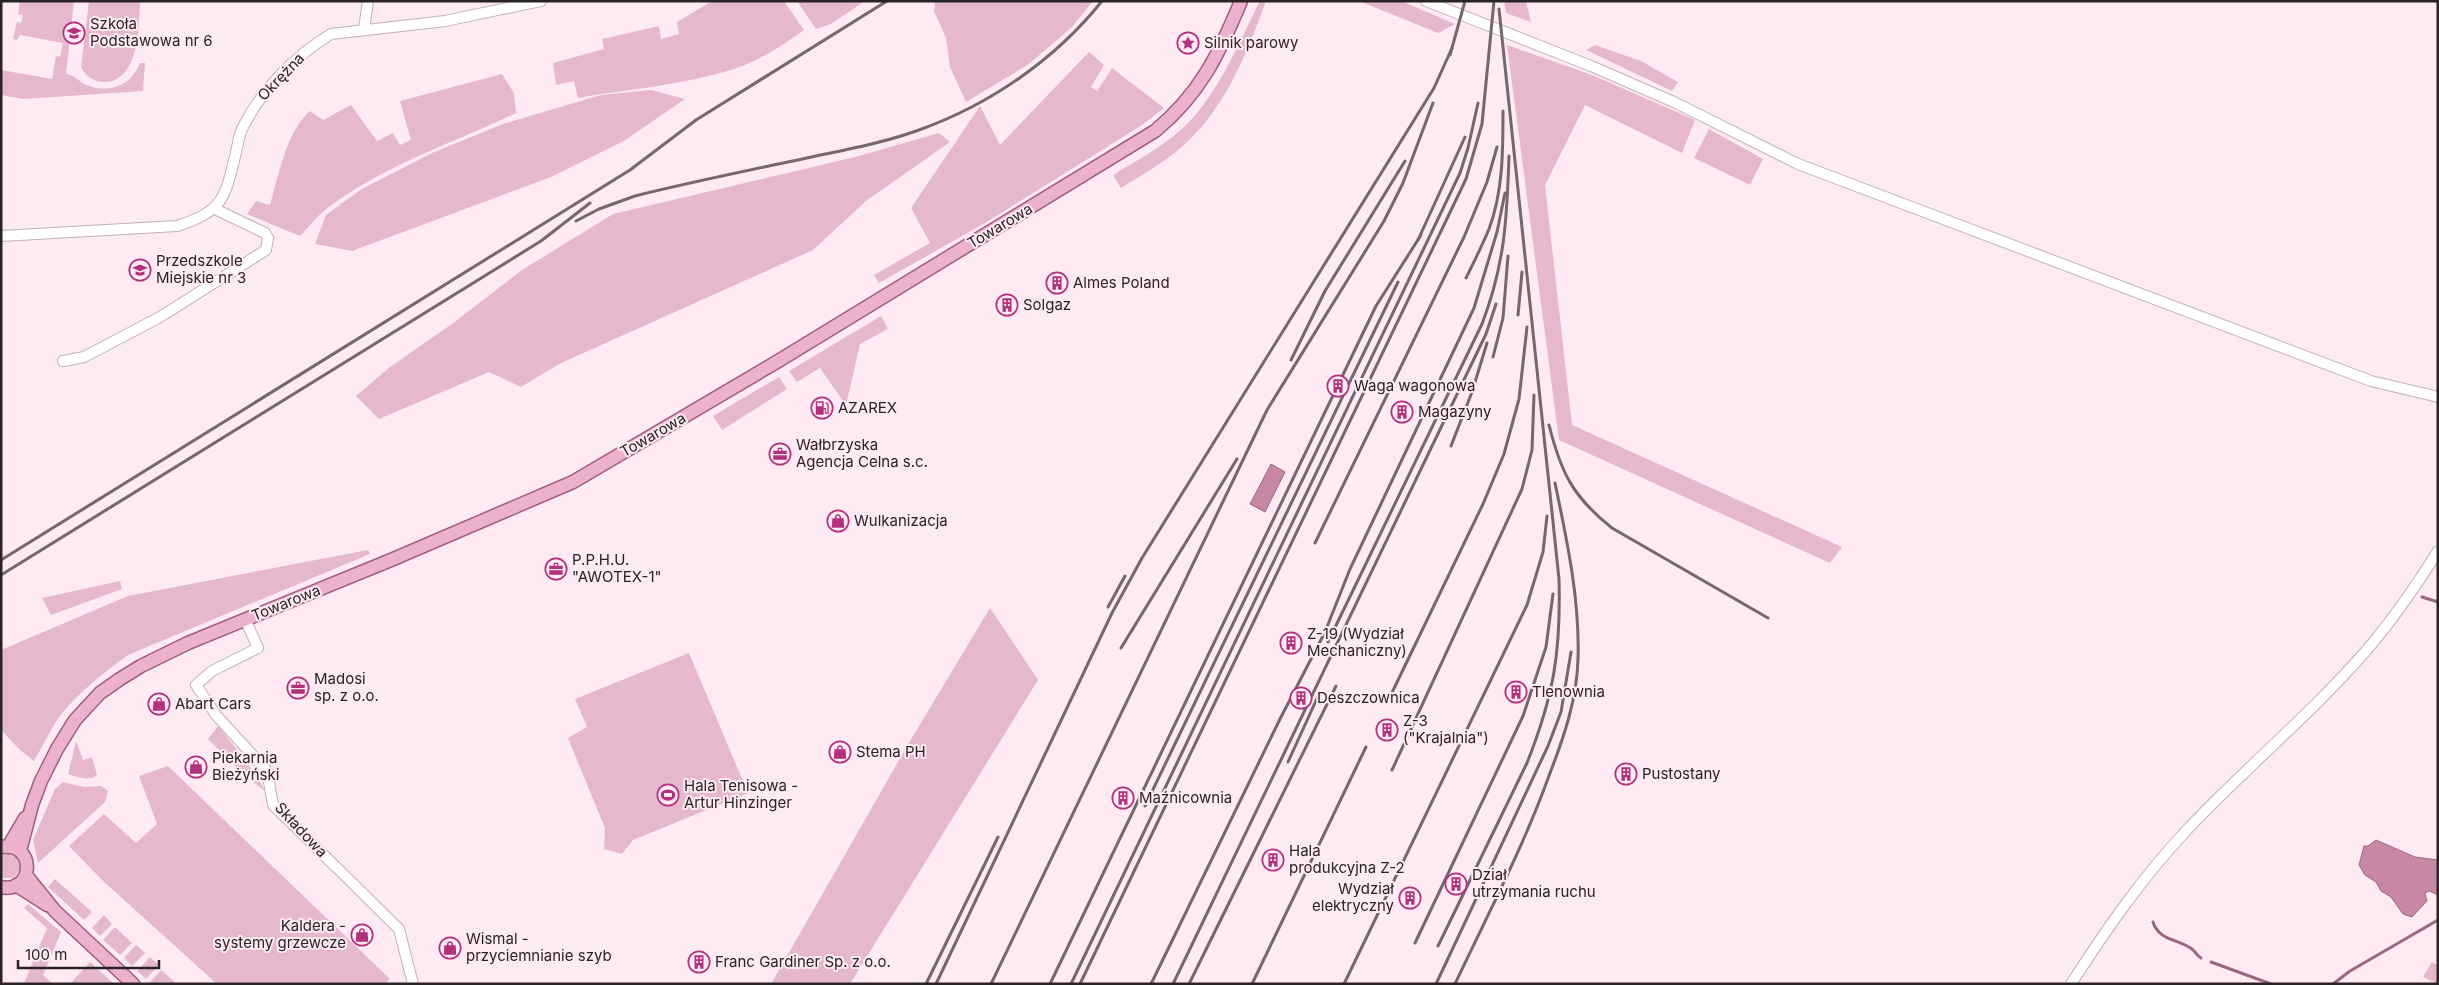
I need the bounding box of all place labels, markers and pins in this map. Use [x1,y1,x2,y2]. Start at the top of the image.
place label: Szkoła Podstawowa nr 6 [90,14,213,50]
school or university icon: Szkoła Podstawowa nr 6 [62,21,86,45]
place icon: Silnik parowy [1176,31,1200,55]
place label: Silnik parowy [1204,33,1299,52]
place label: Przedszkole Miejskie nr 3 [156,251,246,287]
school or university icon: Przedszkole Miejskie nr 3 [128,258,152,282]
building icon: Almes Poland [1045,271,1069,295]
place label: Almes Poland [1073,273,1170,292]
building icon: Solgaz [995,293,1019,317]
place label: Solgaz [1023,295,1071,314]
building icon: Waga wagonowa [1326,374,1350,398]
place label: Waga wagonowa [1354,376,1475,395]
fuel station icon: AZAREX [810,396,834,420]
place label: AZAREX [838,398,897,417]
building icon: Magazyny [1390,400,1414,424]
place label: Magazyny [1418,402,1492,421]
place label: Wałbrzyska Agencja Celna s.c. [796,435,928,471]
office icon: Wałbrzyska Agencja Celna s.c. [768,442,792,466]
shop icon: Wulkanizacja [826,509,850,533]
place label: Wulkanizacja [854,511,948,530]
place label: P.P.H.U. "AWOTEX-1" [572,550,662,586]
office icon: P.P.H.U. "AWOTEX-1" [544,557,568,581]
place label: Z-19 (Wydział Mechaniczny) [1307,624,1407,660]
building icon: Z-19 (Wydział Mechaniczny) [1279,631,1303,655]
place label: Madosi sp. z o.o. [314,669,379,705]
office icon: Madosi sp. z o.o. [286,676,310,700]
building icon: Tlenownia [1504,680,1528,704]
place label: Tlenownia [1532,682,1605,701]
building icon: Deszczownica [1289,686,1313,710]
place label: Deszczownica [1317,688,1420,707]
shop icon: Abart Cars [147,692,171,716]
place label: Abart Cars [175,694,251,713]
place label: Z-3 ("Krajalnia") [1403,711,1489,747]
building icon: Z-3 ("Krajalnia") [1375,718,1399,742]
shop icon: Stema PH [828,740,852,764]
place label: Stema PH [856,742,926,761]
place label: Piekarnia Bieżyński [212,748,279,784]
shop icon: Piekarnia Bieżyński [184,755,208,779]
building icon: Pustostany [1614,762,1638,786]
place label: Pustostany [1642,764,1721,783]
place label: Hala Tenisowa - Artur Hinzinger [684,776,798,812]
sports icon: Hala Tenisowa - Artur Hinzinger [656,783,680,807]
building icon: Maźnicownia [1111,786,1135,810]
place label: Maźnicownia [1139,788,1232,807]
place label: Hala produkcyjna Z-2 [1289,841,1405,877]
building icon: Hala produkcyjna Z-2 [1261,848,1285,872]
place label: Dział utrzymania ruchu [1472,865,1596,901]
building icon: Dział utrzymania ruchu [1444,872,1468,896]
place label: Wydział elektryczny [1312,879,1395,915]
building icon: Wydział elektryczny [1398,886,1422,910]
place label: Kaldera - systemy grzewcze [214,916,346,952]
shop icon: Kaldera - systemy grzewcze [350,923,374,947]
place label: Wismal - przyciemnianie szyb [466,929,612,965]
shop icon: Wismal - przyciemnianie szyb [438,936,462,960]
building icon: Franc Gardiner Sp. z o.o. [687,950,711,974]
place label: Franc Gardiner Sp. z o.o. [715,952,891,971]

